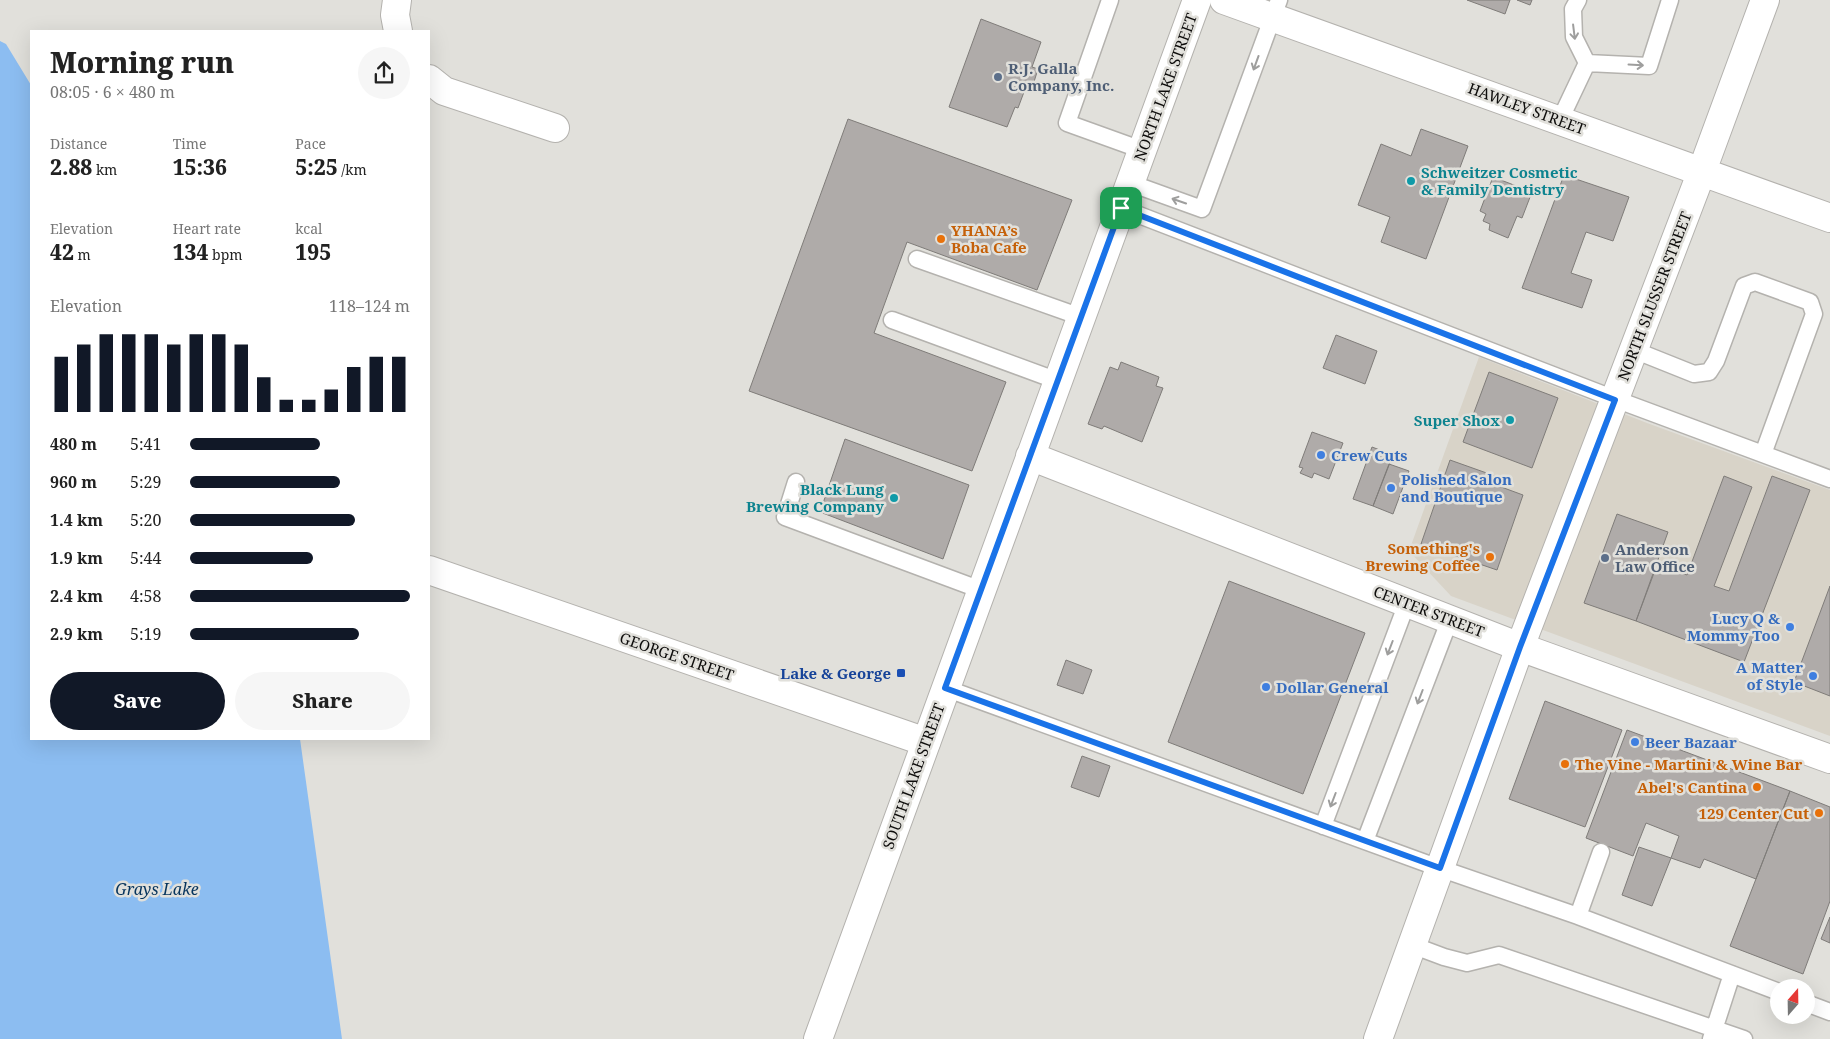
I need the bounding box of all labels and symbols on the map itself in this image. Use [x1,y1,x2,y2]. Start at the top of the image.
street label: NORTH LAKE STREET [1129,10,1201,164]
one-way arrow [1569,24,1579,40]
one-way arrow [1251,55,1260,70]
place label: R.J. Galla Company, Inc. [1008,58,1114,95]
one-way arrow [1628,60,1644,70]
marker: R.J. Galla Company, Inc. [992,71,1004,83]
street label: HAWLEY STREET [1466,77,1588,139]
place label: Schweitzer Cosmetic & Family Dentistry [1421,162,1578,199]
marker: Schweitzer Cosmetic & Family Dentistry [1405,175,1417,187]
pin [1100,187,1142,229]
one-way arrow [1172,196,1187,205]
street label: NORTH SLUSSER STREET [1612,209,1696,383]
place label: YHANA’s Boba Cafe [951,220,1027,257]
marker: YHANA’s Boba Cafe [935,233,947,245]
place label: Super Shox [1414,410,1500,430]
marker: Super Shox [1504,414,1516,426]
place label: Crew Cuts [1331,445,1408,465]
marker: Crew Cuts [1315,449,1327,461]
place label: Polished Salon and Boutique [1401,469,1512,506]
place label: Black Lung Brewing Company [746,479,885,516]
marker: Polished Salon and Boutique [1385,482,1397,494]
marker: Black Lung Brewing Company [888,492,900,504]
place label: Something's Brewing Coffee [1365,538,1480,575]
place label: Anderson Law Office [1615,539,1695,576]
marker: Something's Brewing Coffee [1484,551,1496,563]
marker: Anderson Law Office [1599,552,1611,564]
street label: CENTER STREET [1371,581,1487,641]
place label: Lucy Q & Mommy Too [1687,608,1780,645]
marker: Lucy Q & Mommy Too [1784,621,1796,633]
street label: GEORGE STREET [617,627,737,685]
one-way arrow [1385,640,1394,655]
place label: A Matter of Style [1736,657,1803,694]
place label: Lake & George [780,663,891,683]
marker: Lake & George [895,667,907,679]
marker: A Matter of Style [1807,670,1819,682]
place label: Dollar General [1276,677,1389,697]
marker: Dollar General [1260,681,1272,693]
one-way arrow [1415,689,1424,705]
street label: SOUTH LAKE STREET [877,700,949,852]
place label: Beer Bazaar [1645,732,1737,752]
marker: Beer Bazaar [1629,736,1641,748]
place label: The Vine - Martini & Wine Bar [1575,754,1802,774]
marker: The Vine - Martini & Wine Bar [1559,758,1571,770]
place label: Abel's Cantina [1637,777,1747,797]
marker: Abel's Cantina [1751,781,1763,793]
one-way arrow [1328,792,1337,808]
place label: 129 Center Cut [1699,803,1809,823]
marker: 129 Center Cut [1813,807,1825,819]
water label: Grays Lake [115,878,199,900]
north arrow [1770,979,1815,1024]

